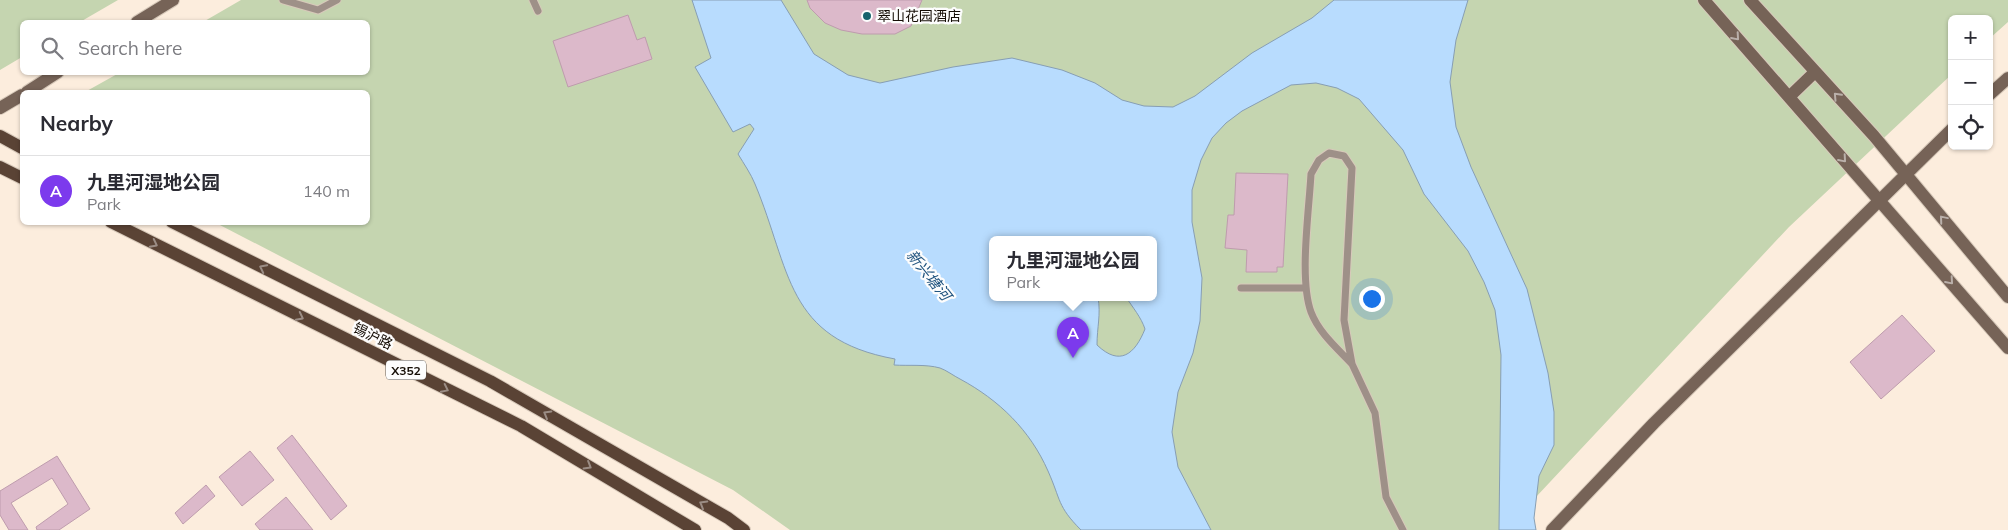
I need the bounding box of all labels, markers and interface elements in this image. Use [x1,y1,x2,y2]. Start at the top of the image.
place label: 翠山花园酒店 [877,7,961,25]
marker: 翠山花园酒店 [861,10,873,22]
map controls [1948,15,1993,150]
button: + [1948,15,1993,60]
search box [20,20,370,75]
one-way arrow [1730,31,1739,40]
icon: search [38,34,66,62]
text: Search here [78,36,182,60]
button: − [1948,60,1993,105]
one-way arrow [1834,93,1843,102]
button: locate [1948,105,1993,150]
text: Nearby [40,110,113,136]
one-way arrow [1838,153,1847,162]
text: 九里河湿地公园 [87,170,220,194]
text: A [50,181,62,201]
text: 140 m [303,181,350,201]
text: Park [87,194,121,214]
one-way arrow [1941,216,1949,225]
popup [989,236,1157,301]
one-way arrow [149,238,158,248]
water label: 新兴塘河 [903,246,957,307]
text: 九里河湿地公园 [1006,248,1140,272]
one-way arrow [259,264,268,274]
text: Park [1006,272,1040,292]
one-way arrow [1944,276,1953,285]
your location [1359,286,1385,312]
one-way arrow [295,311,304,321]
pin: A [1057,317,1089,358]
street label: 锡沪路 [350,319,396,353]
road number: X352 [386,360,426,380]
one-way arrow [440,383,449,393]
one-way arrow [544,411,553,421]
one-way arrow [583,460,592,470]
one-way arrow [700,500,709,510]

